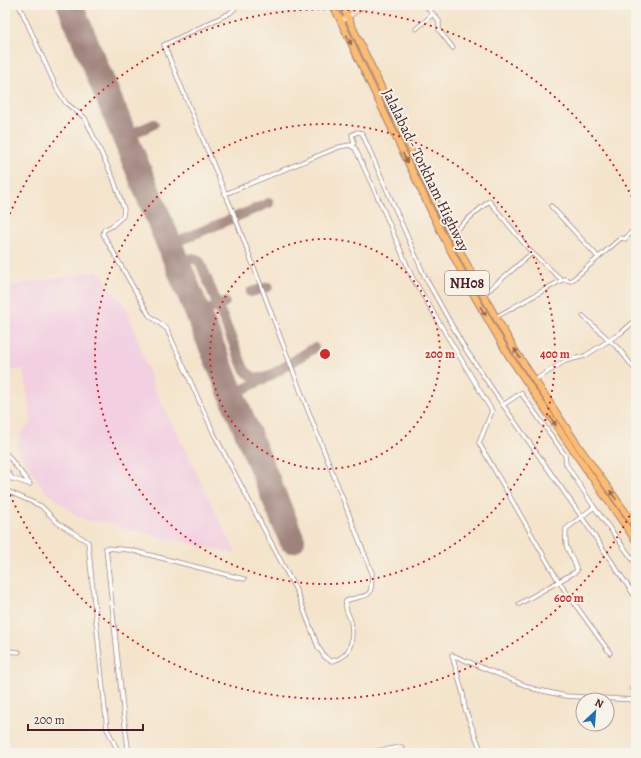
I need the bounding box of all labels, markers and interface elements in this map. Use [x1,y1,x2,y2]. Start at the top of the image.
one-way arrow [346,35,352,46]
street label: Jalalabad - Torkham Highway [378,85,474,255]
one-way arrow [402,152,408,163]
road number: NH08 [445,271,489,295]
one-way arrow [479,305,486,317]
text: 200 m [425,346,455,362]
text: 400 m [540,346,570,362]
centre of rings [318,347,332,361]
one-way arrow [513,348,521,358]
one-way arrow [549,415,557,426]
one-way arrow [610,490,618,500]
text: 600 m [554,590,584,606]
north arrow [575,692,615,732]
text: N [592,695,606,712]
scale bar [28,706,143,732]
text: 200 m [34,712,65,728]

